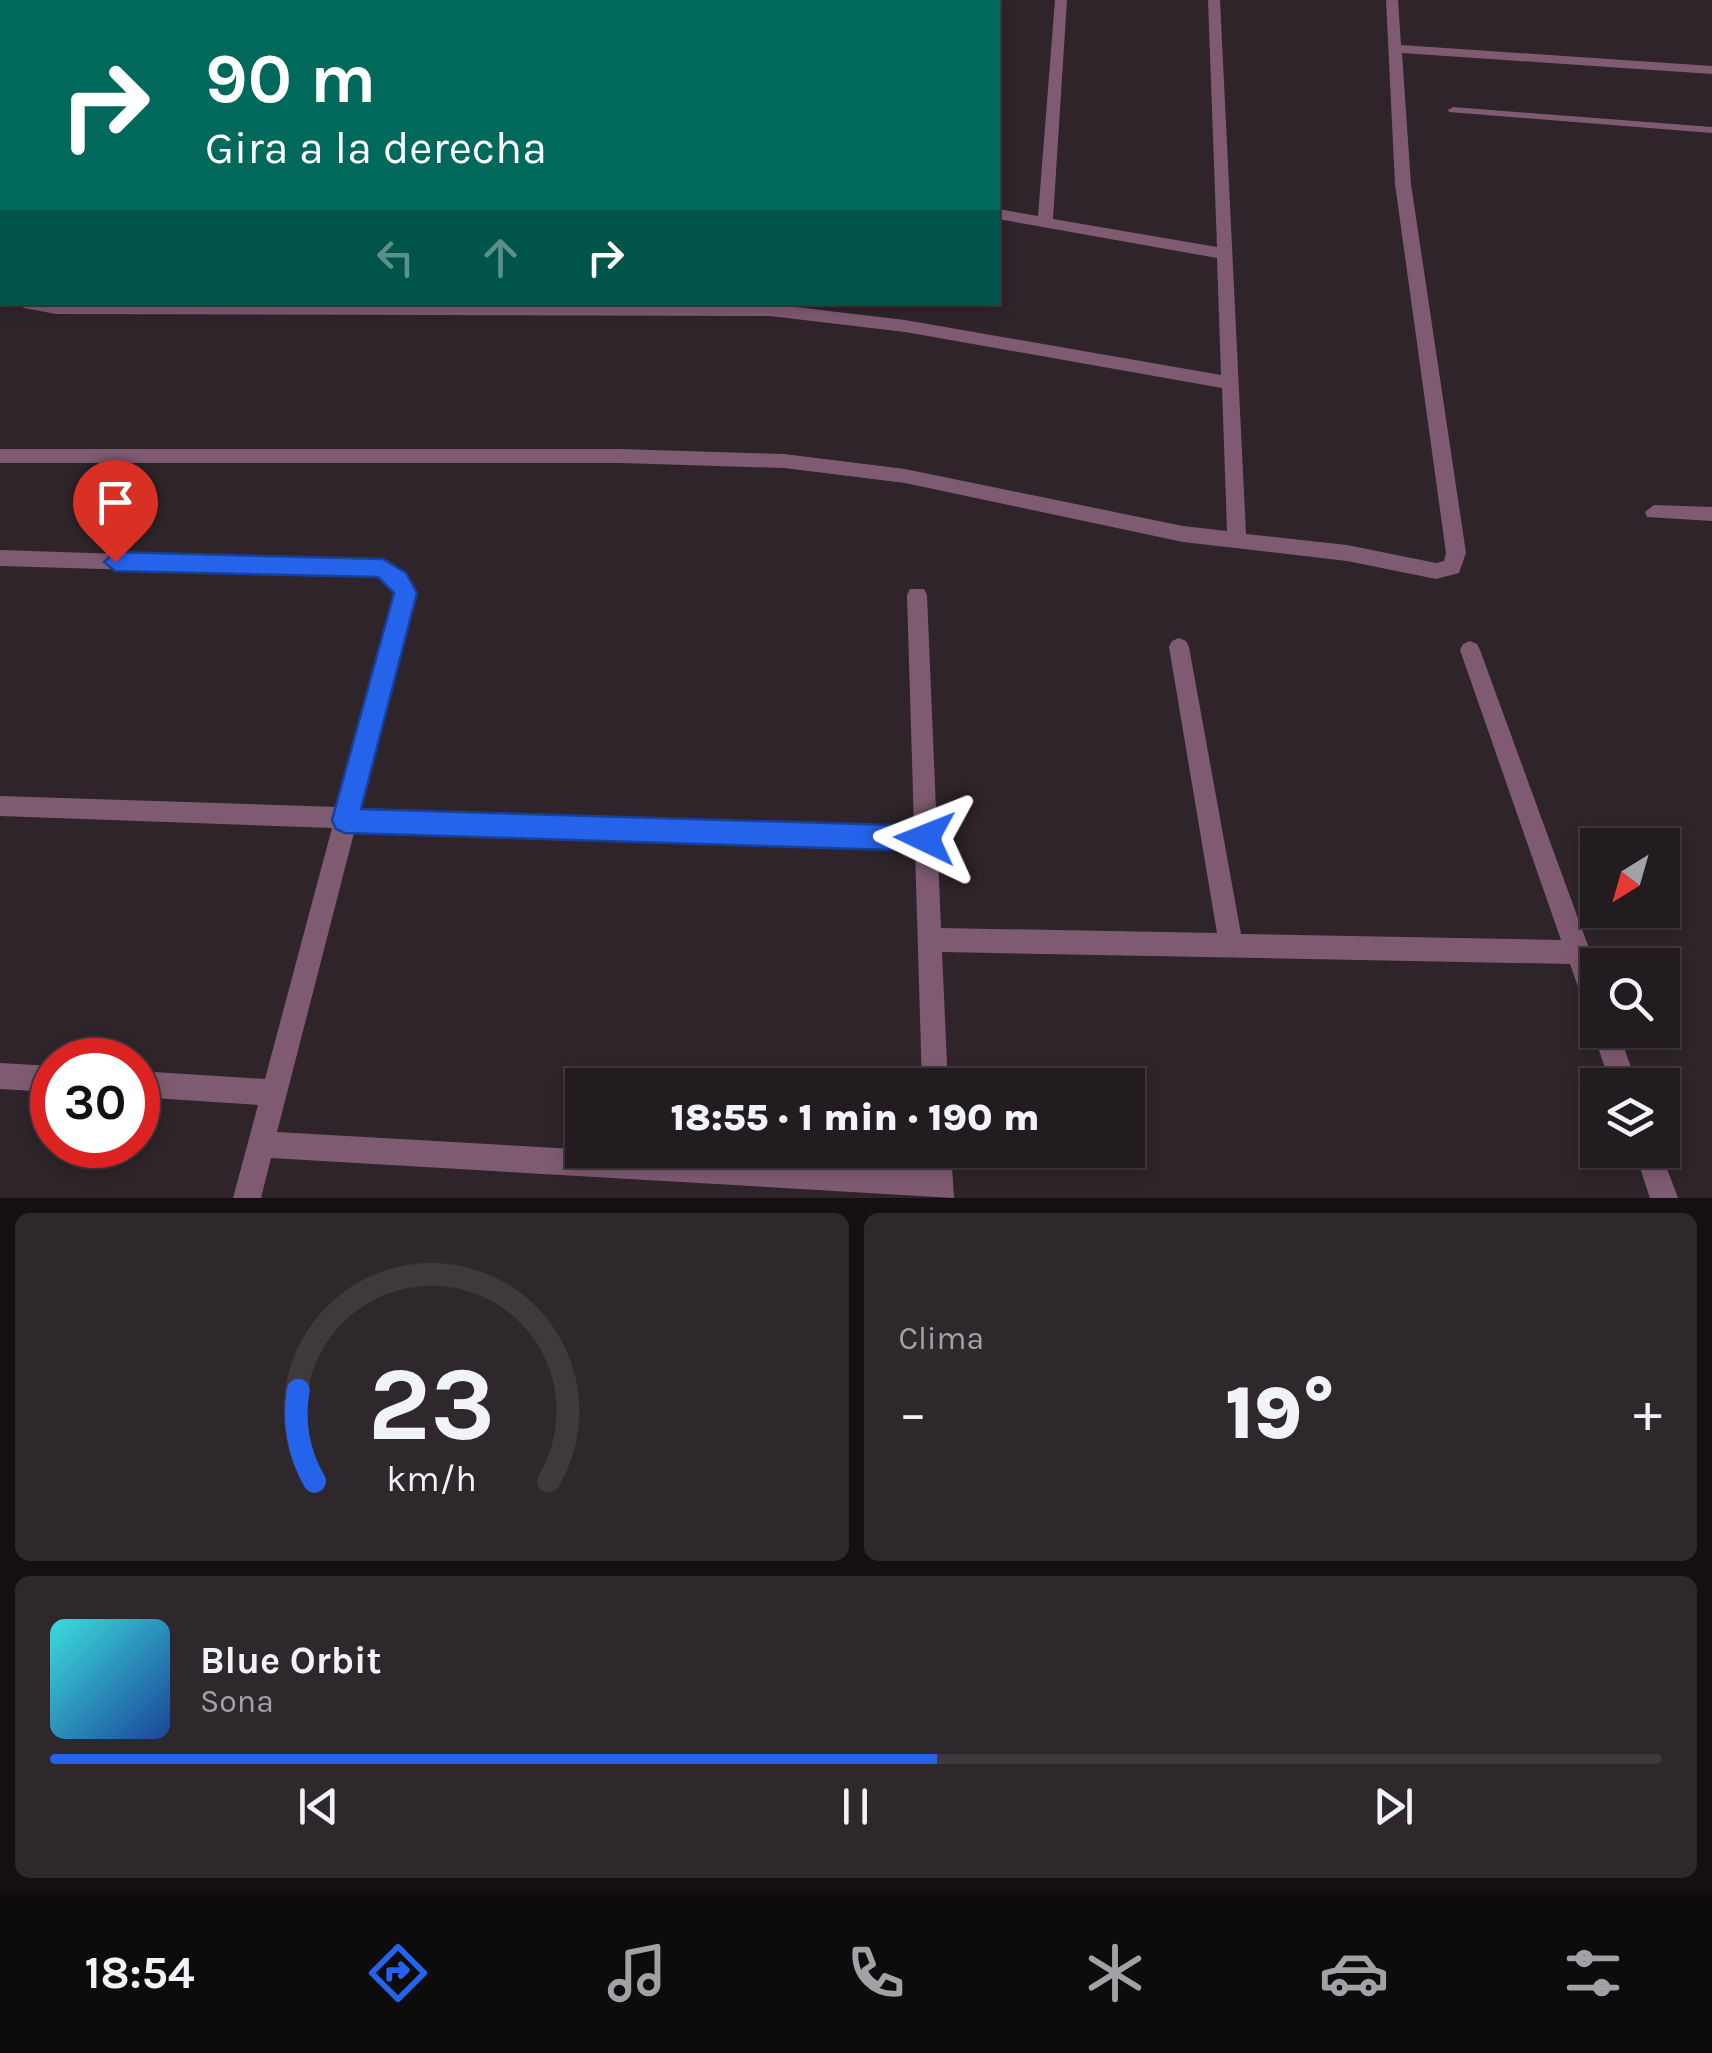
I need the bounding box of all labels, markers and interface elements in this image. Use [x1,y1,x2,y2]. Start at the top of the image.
text: 90 m [205,38,376,120]
icon: right [40,40,170,170]
text: Gira a la derecha [205,122,547,174]
icon: left [368,230,423,285]
icon: ahead [473,230,528,285]
icon: right [578,230,633,285]
pin [73,460,158,563]
icon: arrive [88,475,143,530]
position arrow [873,786,977,890]
north arrow [1580,828,1680,928]
map controls [1580,828,1680,1168]
button: search [1580,948,1680,1048]
speed limit sign: 30 [30,1038,160,1168]
button: layers [1580,1068,1680,1168]
text: 18:55 · 1 min · 190 m [670,1095,1040,1140]
text: Clima [899,1320,984,1357]
text: 23 [368,1344,496,1465]
text: 19° [1225,1369,1335,1457]
text: − [899,1381,927,1445]
text: + [1633,1381,1662,1445]
text: km/h [386,1458,477,1500]
text: Blue Orbit [200,1638,381,1683]
text: Sona [200,1683,274,1720]
icon: previous [291,1779,346,1834]
icon: pause [828,1779,883,1834]
icon: next [1366,1779,1421,1834]
icon: directions [363,1938,433,2008]
icon: music [602,1938,672,2008]
icon: phone [841,1938,911,2008]
icon: climate [1080,1938,1150,2008]
icon: car [1319,1938,1389,2008]
icon: filters [1558,1938,1628,2008]
text: 18:54 [84,1947,195,1999]

